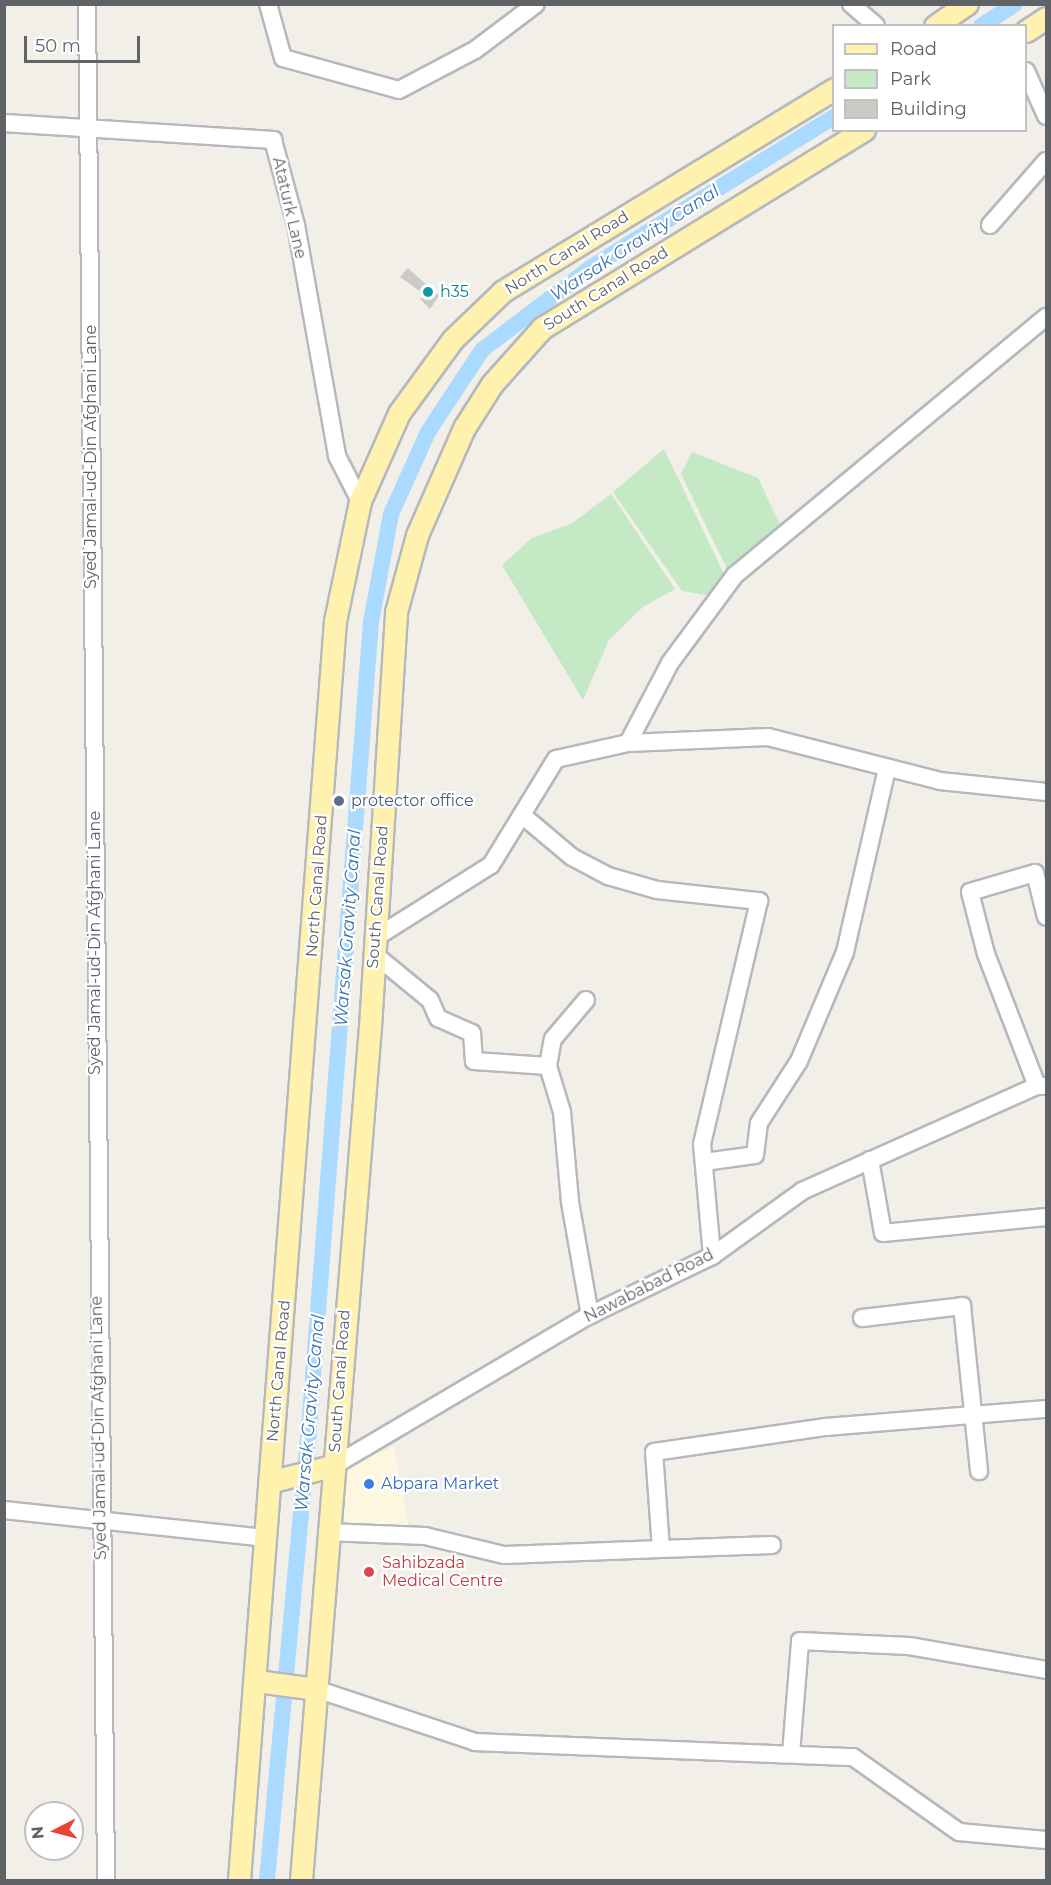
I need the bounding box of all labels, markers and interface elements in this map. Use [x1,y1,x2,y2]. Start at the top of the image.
scale bar [27,24,142,62]
legend [832,24,1027,132]
text: 50 m [35,35,81,57]
text: Road [890,38,937,60]
text: Park [890,68,931,90]
text: Building [890,98,967,120]
street label: Ataturk Lane [268,155,310,261]
water label: Warsak Gravity Canal [546,180,724,306]
street label: North Canal Road [502,207,632,299]
street label: South Canal Road [540,243,672,335]
place label: h35 [440,282,469,302]
marker: h35 [421,285,435,299]
street label: Syed Jamal-ud-Din Afghani Lane [81,325,101,589]
place label: protector office [351,791,474,811]
marker: protector office [332,794,346,808]
street label: Syed Jamal-ud-Din Afghani Lane [85,811,105,1075]
street label: North Canal Road [302,814,332,958]
street label: South Canal Road [363,825,393,969]
water label: Warsak Gravity Canal [330,829,366,1027]
street label: Nawababad Road [581,1245,717,1327]
street label: Syed Jamal-ud-Din Afghani Lane [87,1296,111,1560]
street label: North Canal Road [263,1299,295,1443]
street label: South Canal Road [325,1309,355,1453]
water label: Warsak Gravity Canal [291,1314,329,1512]
place label: Abpara Market [381,1474,499,1494]
marker: Abpara Market [362,1477,376,1491]
place label: Sahibzada Medical Centre [382,1553,503,1591]
marker: Sahibzada Medical Centre [360,1563,378,1581]
north arrow [24,1801,84,1861]
text: N [27,1825,48,1840]

